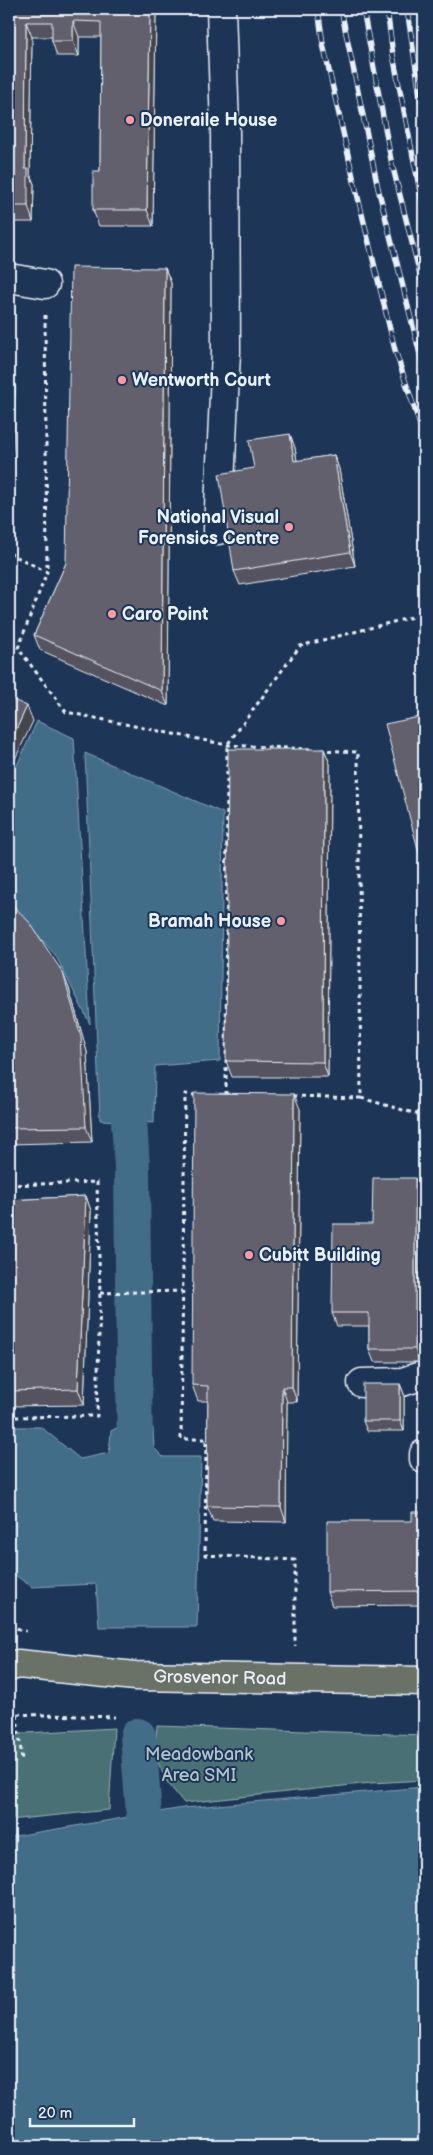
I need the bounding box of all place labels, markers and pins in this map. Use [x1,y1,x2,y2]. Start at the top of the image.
place label: Doneraile House [140,110,277,131]
marker: Doneraile House [124,114,136,126]
place label: Wentworth Court [132,370,271,391]
marker: Wentworth Court [116,374,128,386]
place label: National Visual Forensics Centre [138,507,279,549]
marker: National Visual Forensics Centre [283,521,295,533]
place label: Caro Point [122,604,208,625]
marker: Caro Point [106,608,118,620]
place label: Bramah House [148,911,271,932]
marker: Bramah House [275,915,287,927]
place label: Cubitt Building [259,1245,381,1266]
marker: Cubitt Building [243,1249,255,1261]

